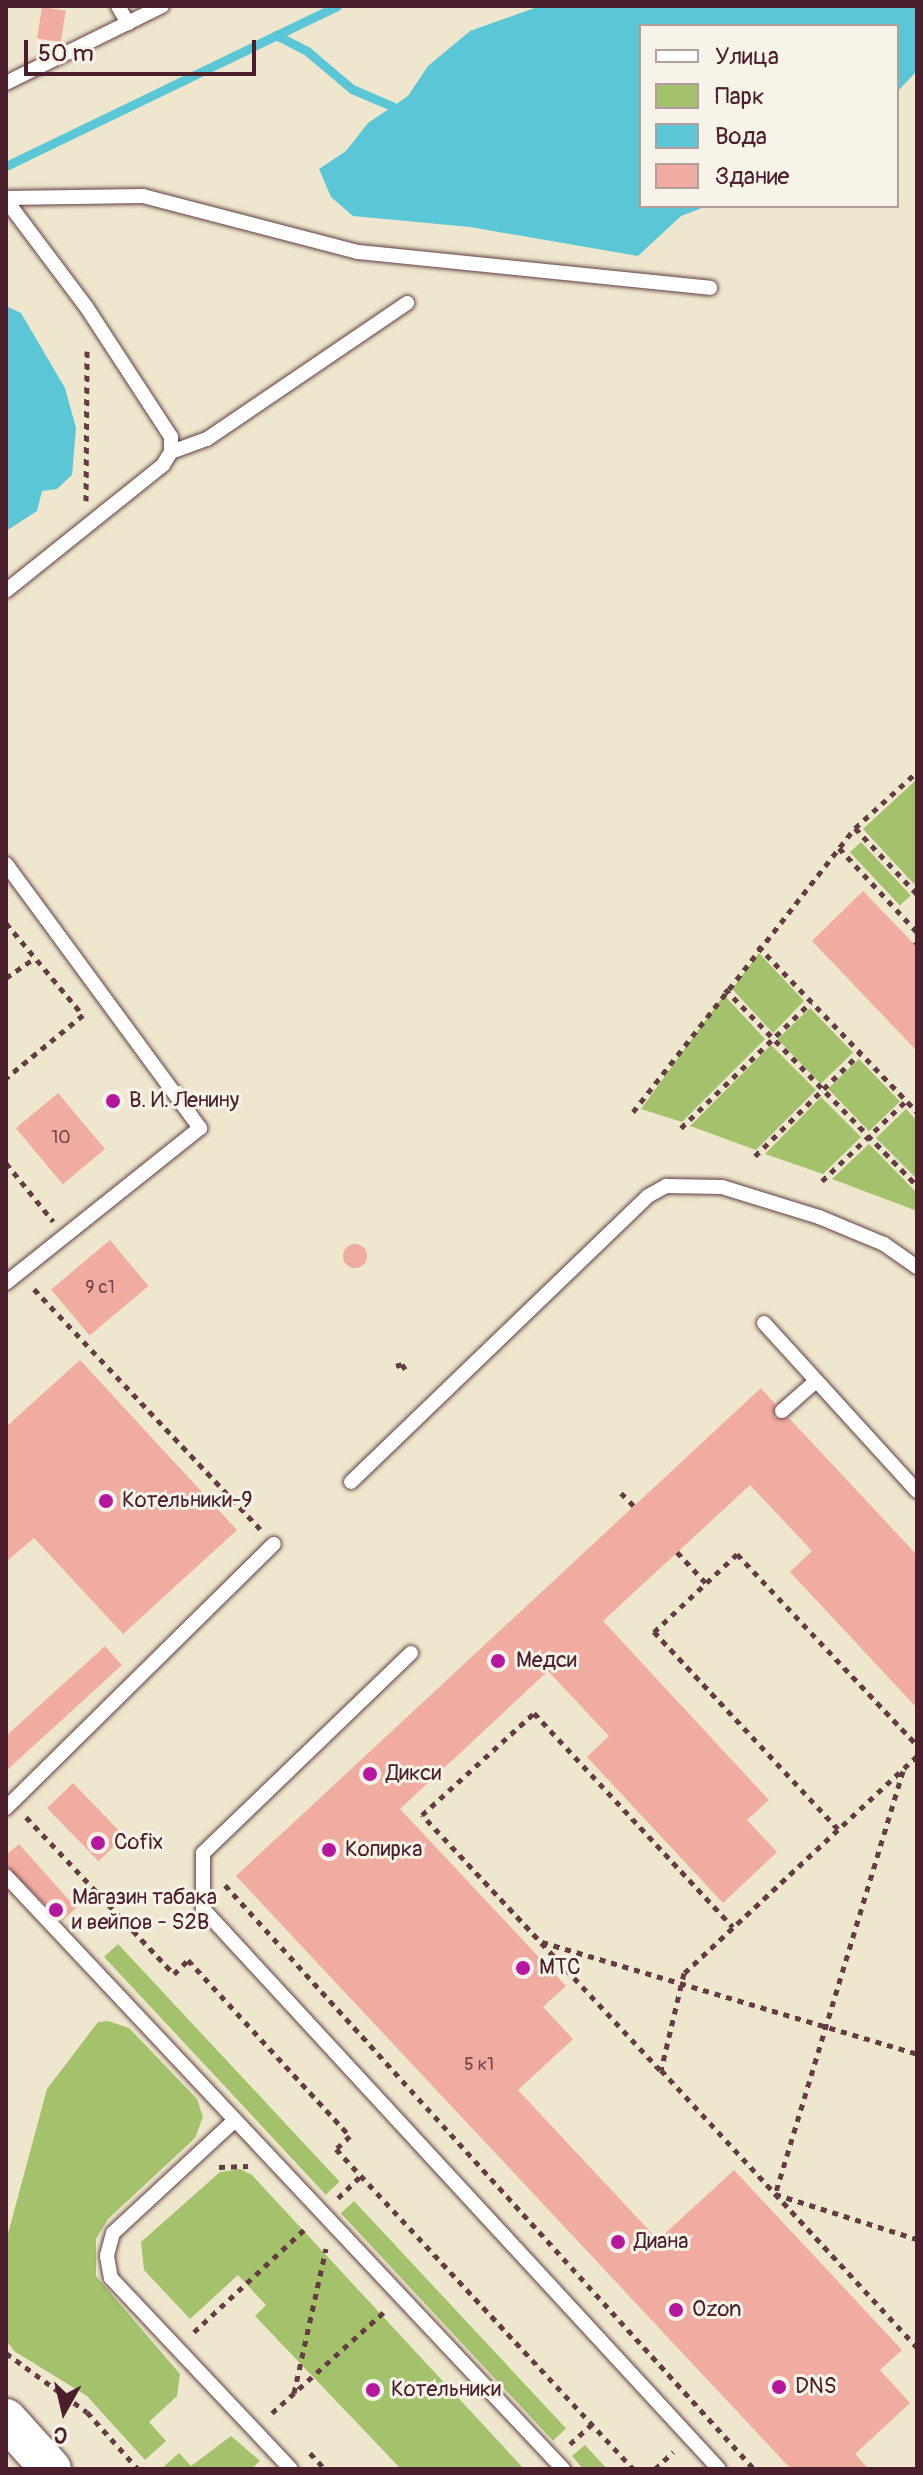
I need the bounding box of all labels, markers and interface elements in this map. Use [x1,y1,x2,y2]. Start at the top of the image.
scale bar [28,24,260,74]
legend [639,24,899,208]
text: 50 m [38,39,94,68]
text: Улица [715,42,779,71]
text: Парк [715,82,764,111]
text: Вода [715,122,767,151]
text: Здание [715,162,789,191]
place label: В. И. Ленину [129,1088,239,1114]
marker: В. И. Ленину [104,1092,122,1110]
house number: 10 [51,1127,71,1149]
house number: 9 с1 [85,1277,115,1299]
place label: Котельники-9 [122,1488,253,1514]
marker: Котельники-9 [97,1492,115,1510]
place label: Медси [516,1648,577,1674]
marker: Медси [487,1650,509,1672]
place label: Дикси [386,1761,441,1787]
marker: Дикси [361,1765,379,1783]
place label: Cofix [114,1830,163,1856]
marker: Cofix [89,1834,107,1852]
place label: Копирка [345,1837,422,1863]
marker: Копирка [320,1841,338,1859]
place label: Магазин табака и вейпов - S2B [72,1884,217,1936]
marker: Магазин табака и вейпов - S2B [47,1901,65,1919]
place label: МТС [539,1955,581,1981]
marker: МТС [514,1959,532,1977]
house number: 5 к1 [464,2054,494,2076]
place label: Диана [634,2229,688,2255]
marker: Диана [609,2233,627,2251]
place label: Ozon [692,2297,741,2323]
marker: Ozon [667,2301,685,2319]
north arrow [24,2371,104,2451]
place label: DNS [795,2374,836,2400]
place label: Котельники [391,2377,501,2403]
marker: DNS [770,2378,788,2396]
marker: Котельники [362,2379,384,2401]
text: С [52,2420,69,2450]

